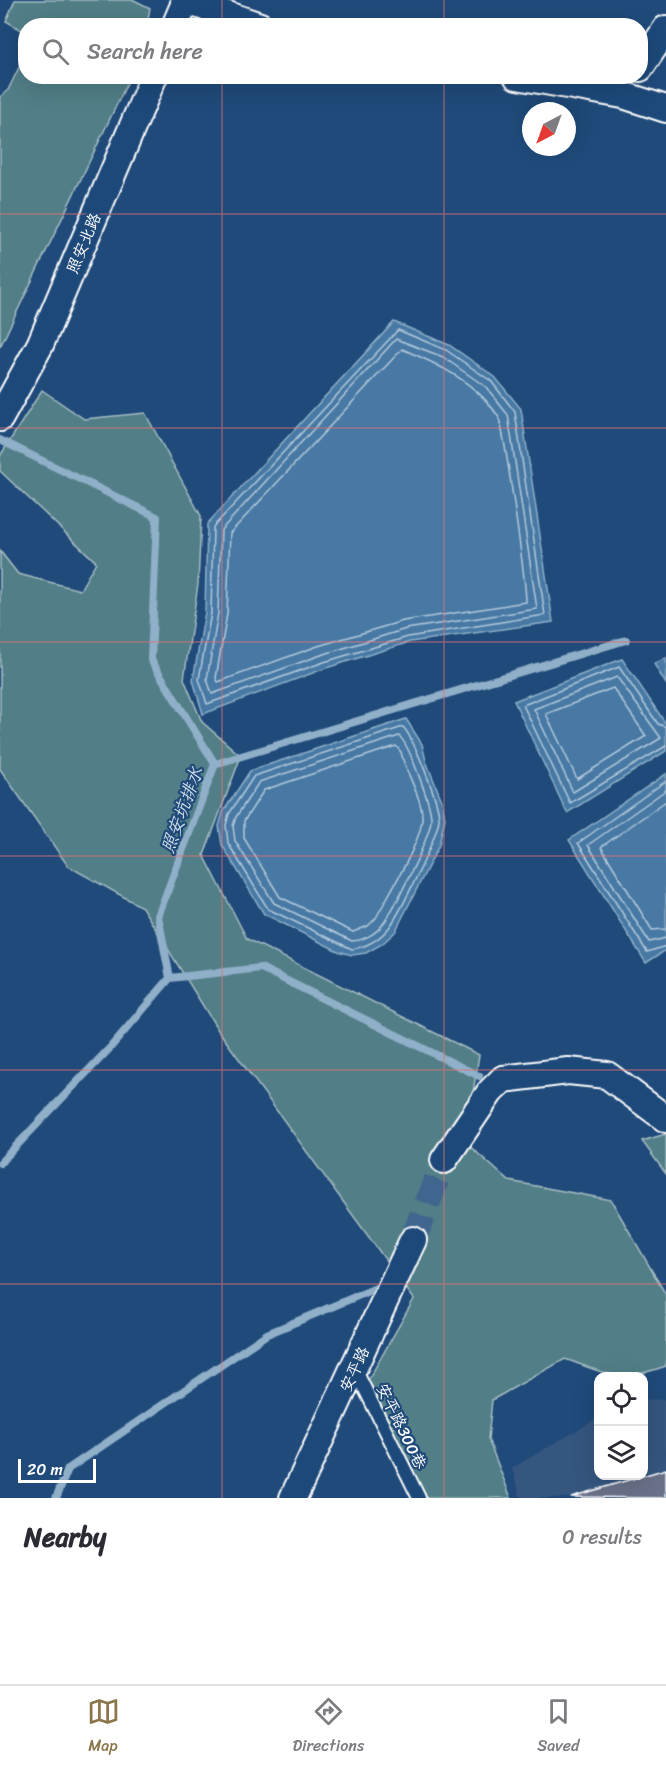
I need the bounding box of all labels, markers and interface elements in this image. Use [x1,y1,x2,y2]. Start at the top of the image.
search box [18,18,648,84]
text: Search here [87,32,203,71]
icon: search [39,35,72,68]
north arrow [522,102,576,156]
street label: 照安北路 [58,208,109,278]
water label: 照安坑排水 [152,761,213,858]
street label: 安平路 [331,1341,378,1397]
map controls [594,1372,648,1480]
button: locate [594,1372,648,1426]
street label: 安平路300巷 [368,1378,435,1474]
button: layers [594,1426,648,1480]
text: 20 m [27,1455,63,1484]
scale bar [18,1456,96,1484]
text: Nearby [24,1514,106,1560]
text: 0 results [562,1520,642,1555]
tab: Map [87,1695,120,1760]
tab: Directions [293,1695,364,1760]
tab: Saved [537,1695,579,1760]

